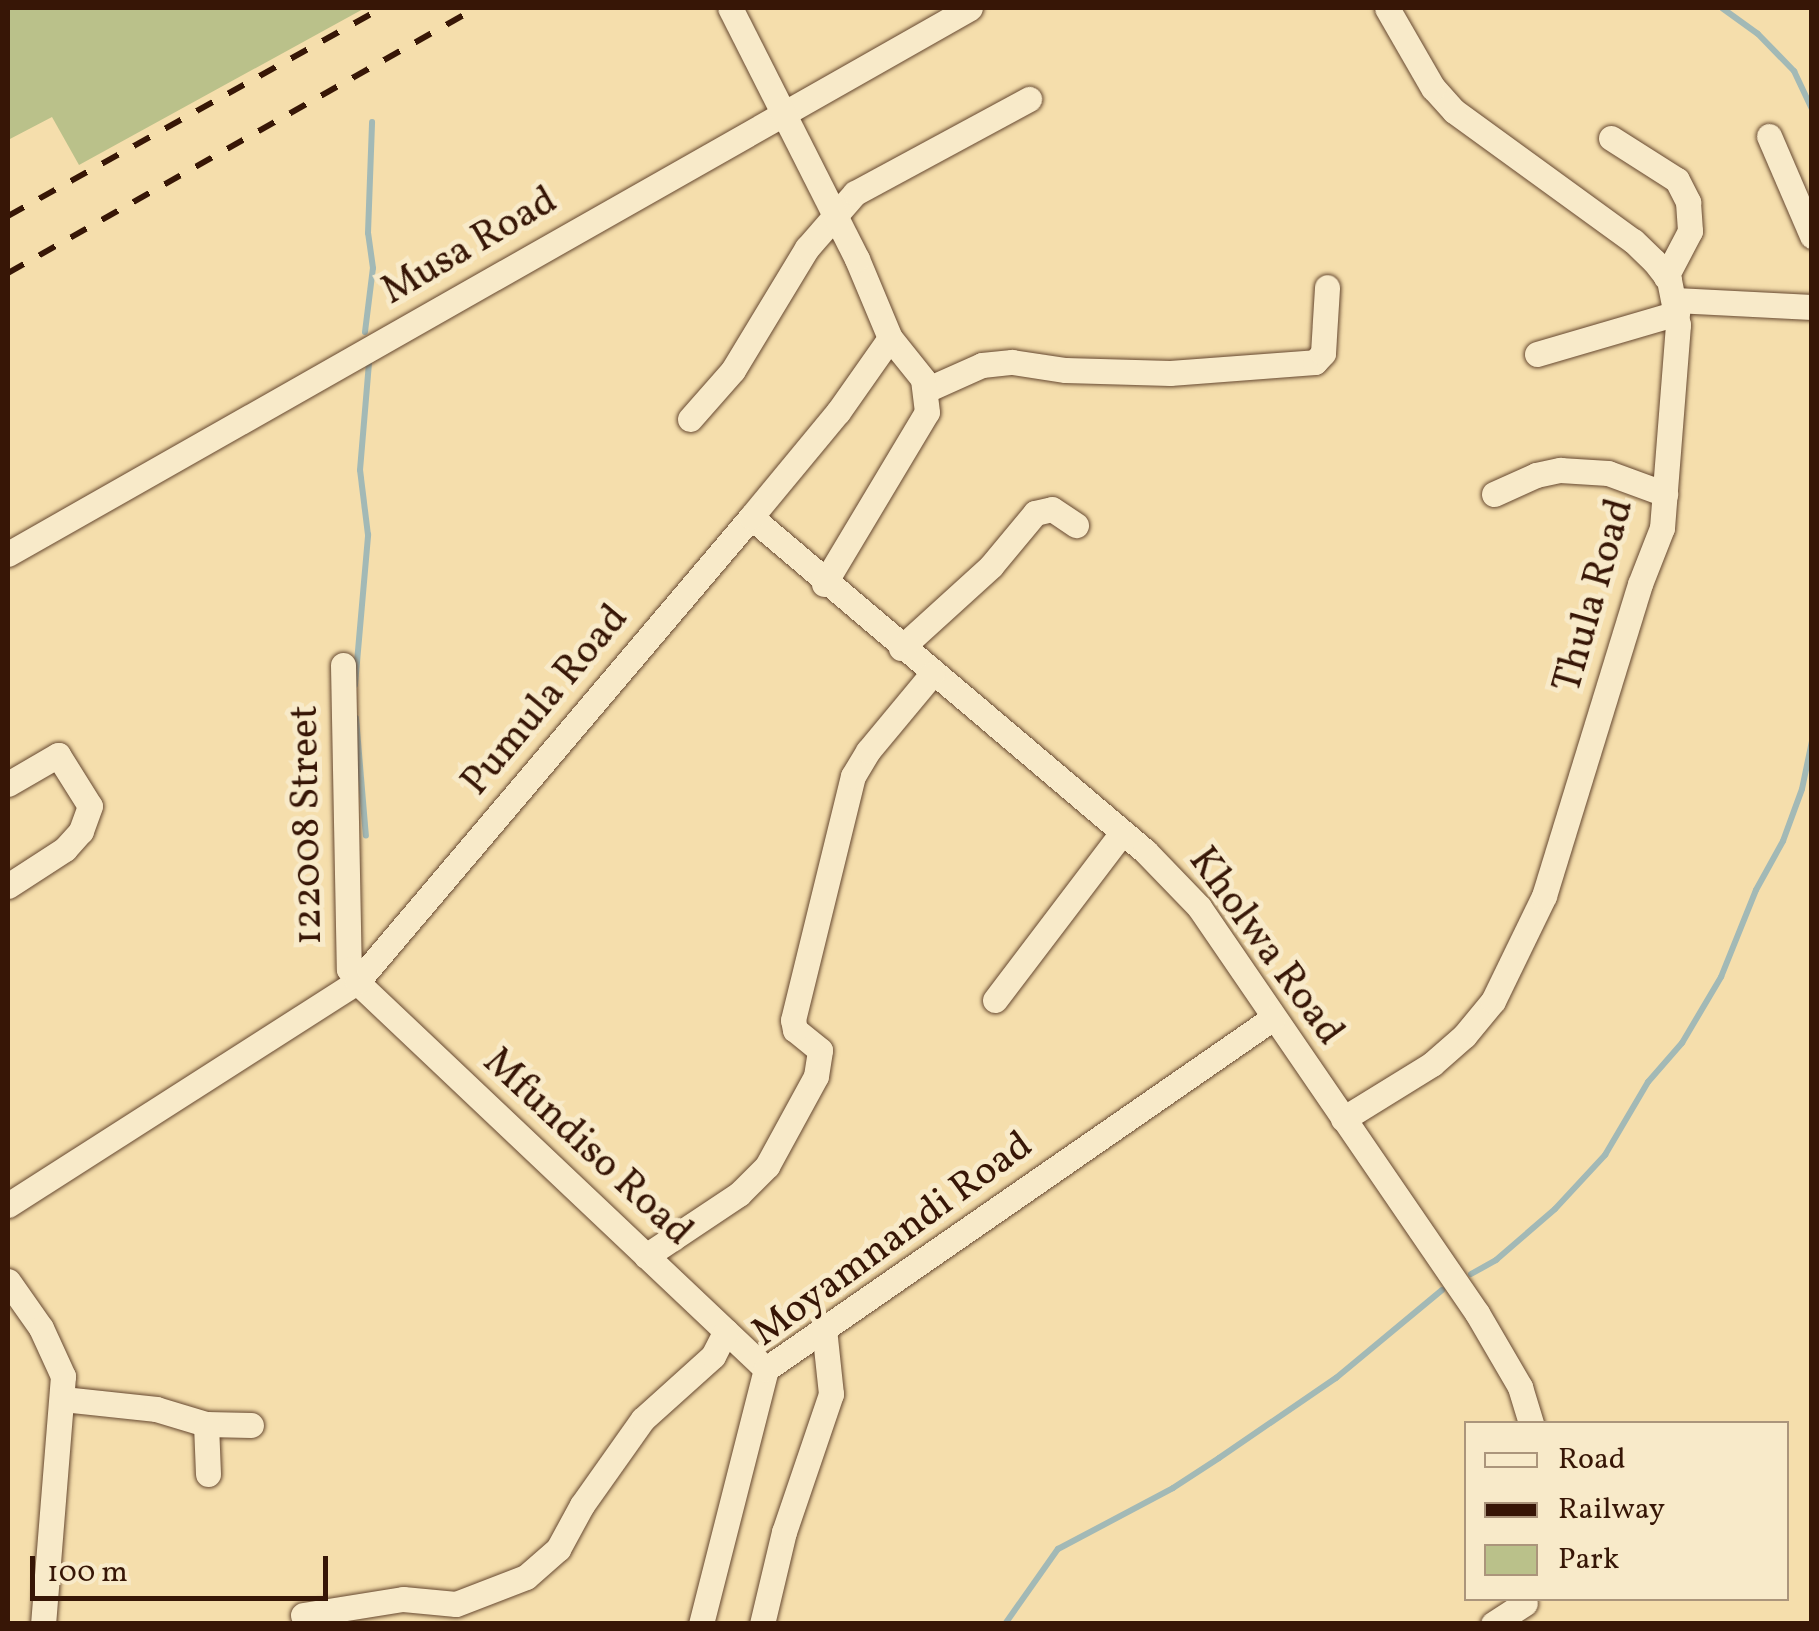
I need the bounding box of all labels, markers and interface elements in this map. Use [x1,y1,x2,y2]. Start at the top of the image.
street label: Musa Road [374,178,566,316]
street label: Thula Road [1544,494,1646,698]
street label: Pumula Road [452,596,640,806]
street label: 122008 Street [282,705,334,945]
street label: Kholwa Road [1177,839,1353,1055]
street label: Mfundiso Road [472,1039,702,1257]
street label: Moyamnandi Road [743,1122,1043,1358]
legend [1464,1421,1789,1601]
text: Road [1558,1439,1626,1481]
text: Railway [1558,1489,1665,1531]
scale bar [35,1536,332,1598]
text: Park [1558,1539,1619,1581]
text: 100 m [47,1552,128,1594]

